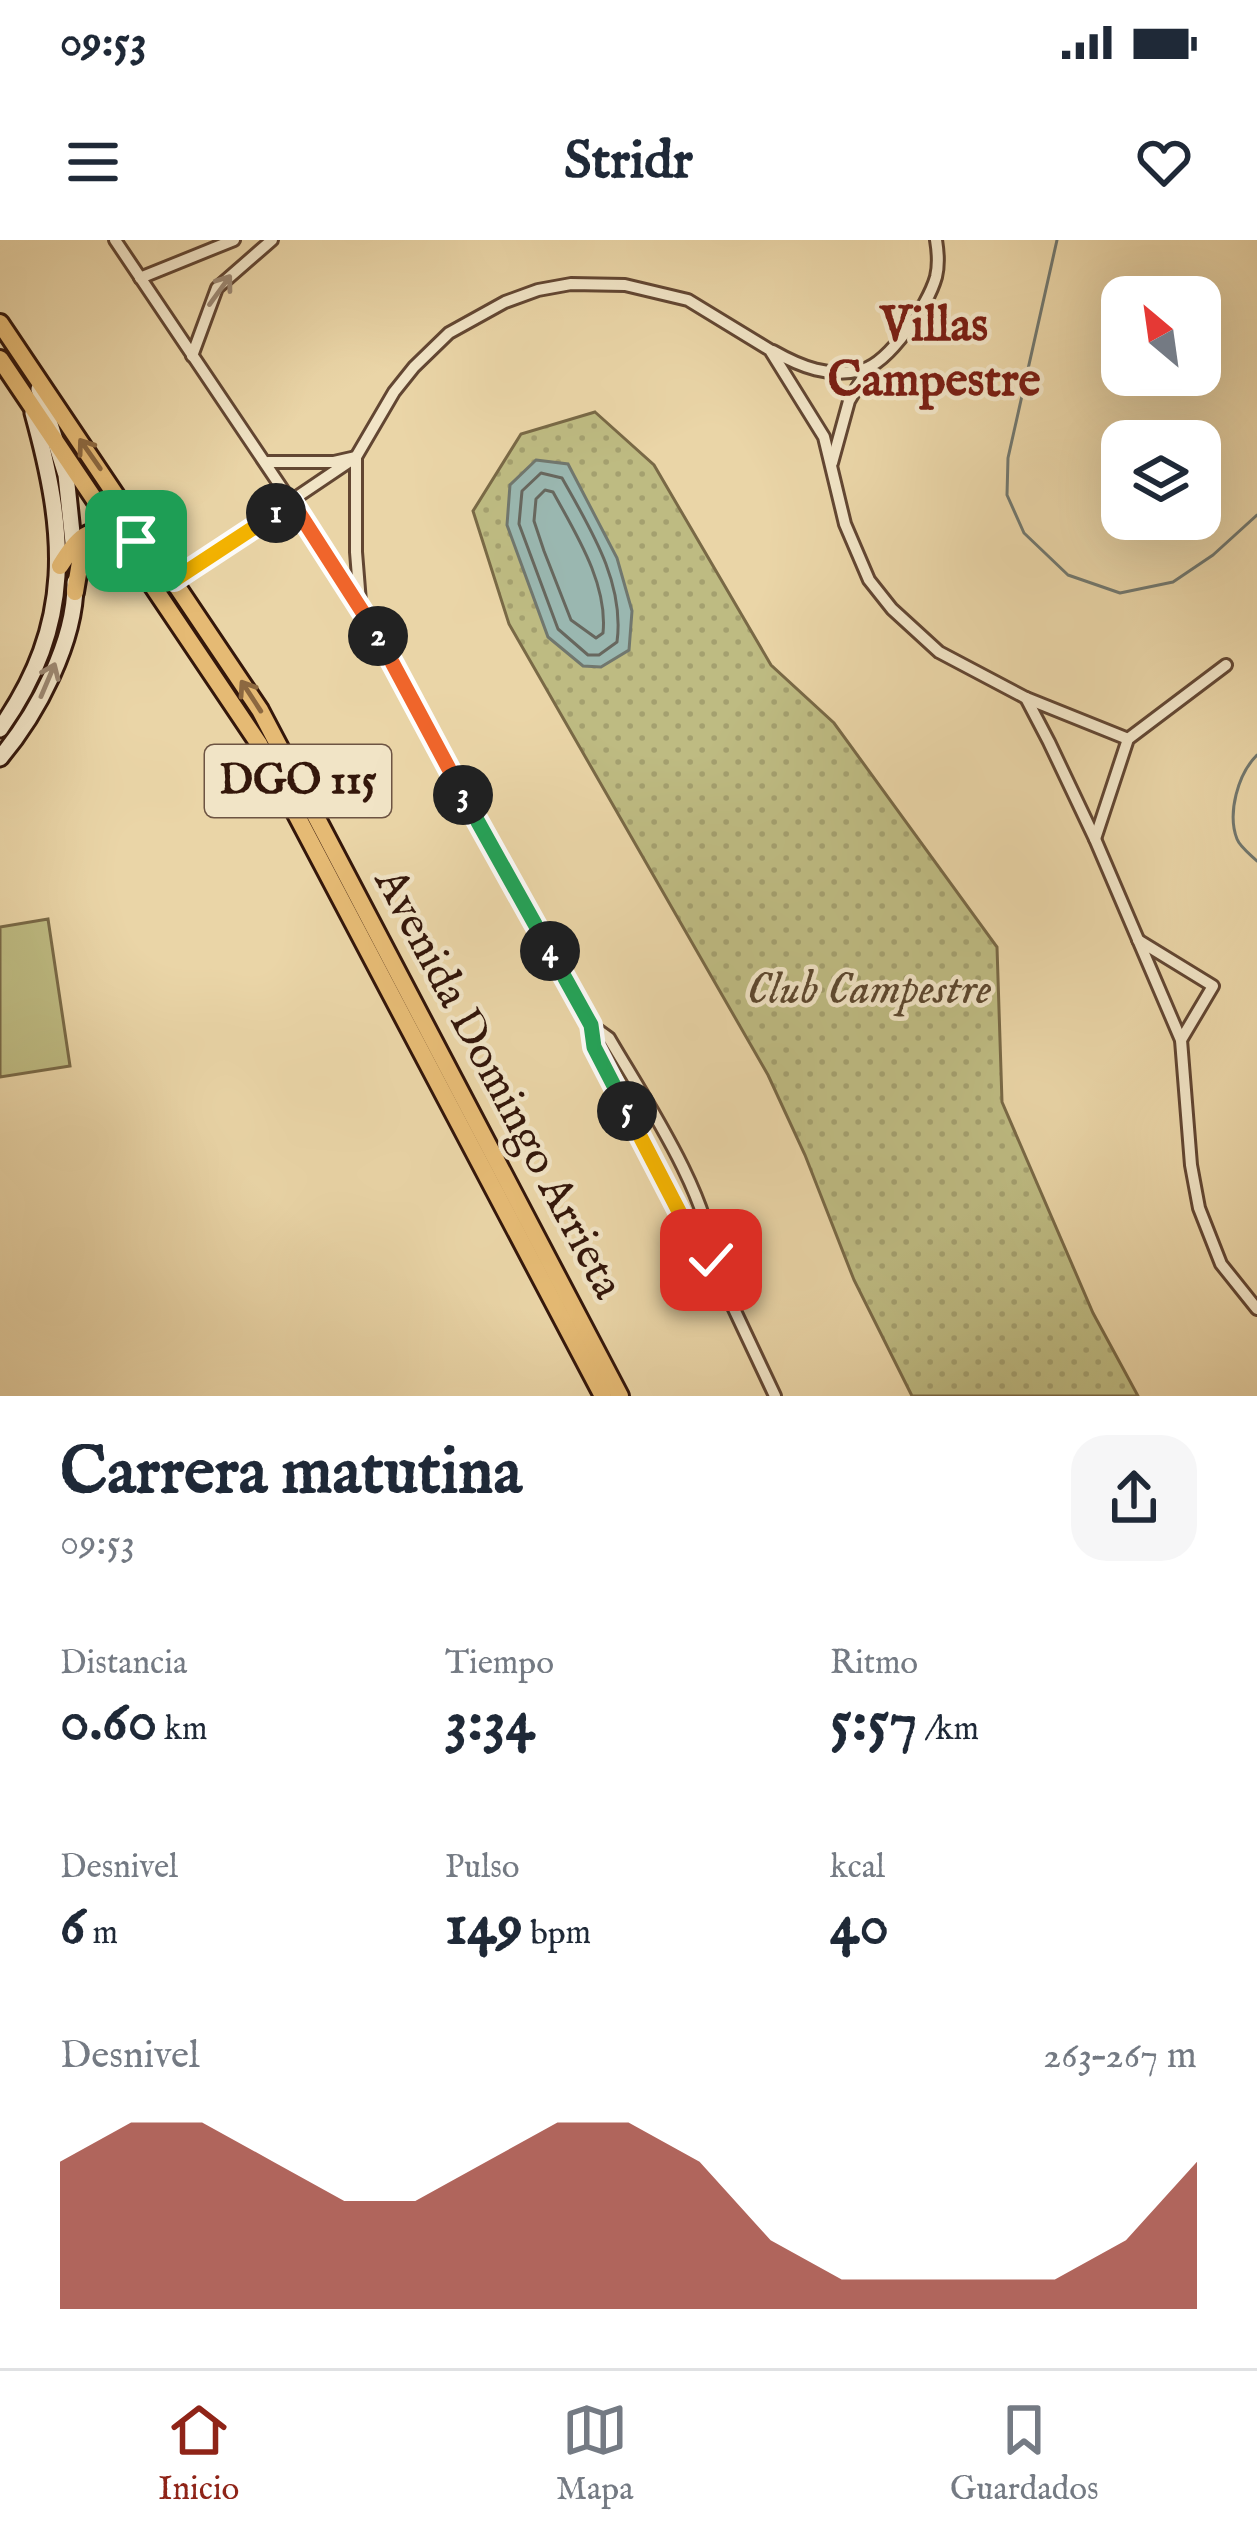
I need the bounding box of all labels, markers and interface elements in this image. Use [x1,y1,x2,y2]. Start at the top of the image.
text: 09:53 [60,14,147,71]
text: Stridr [564,128,693,197]
icon: menu [60,129,126,195]
icon: heart [1131,129,1197,195]
one-way arrow [207,275,232,307]
north arrow [1101,276,1221,396]
map controls [1101,276,1221,540]
district label: Villas Campestre [827,297,1041,412]
button: layers [1101,420,1221,540]
one-way arrow [78,438,103,471]
pin: 1 [246,483,306,543]
pin [85,490,187,592]
text: 1 [270,492,282,534]
icon: arrive [103,508,169,574]
pin: 2 [348,606,408,666]
text: 2 [370,615,386,657]
one-way arrow [39,662,61,698]
one-way arrow [238,679,263,713]
road number: DGO 115 [205,745,391,817]
pin: 3 [433,765,493,825]
text: 3 [457,774,469,816]
street label: Avenida Domingo Arrieta [360,858,636,1309]
pin: 4 [520,921,580,981]
text: 4 [542,930,558,972]
park label: Club Campestre [747,962,991,1019]
pin: 5 [597,1081,657,1141]
text: 5 [621,1090,633,1132]
pin [660,1209,762,1311]
icon: check [678,1227,744,1293]
text: Carrera matutina [60,1432,522,1516]
button: share [1071,1435,1197,1561]
text: 09:53 [60,1519,135,1568]
text: Distancia [60,1643,187,1685]
text: Tiempo [445,1643,554,1685]
text: Ritmo [830,1643,918,1685]
text: 0.60 [60,1685,157,1761]
text: 3:34 [445,1685,535,1761]
text: 5:57 [830,1685,917,1761]
text: km [157,1709,207,1751]
text: /km [917,1709,979,1751]
text: Desnivel [60,1847,178,1889]
text: Pulso [445,1847,520,1889]
text: kcal [830,1847,885,1889]
text: 6 [60,1889,85,1965]
text: 149 [445,1889,523,1965]
text: 40 [830,1889,889,1965]
text: m [85,1913,118,1955]
text: bpm [523,1913,591,1955]
text: Desnivel [60,2032,200,2081]
text: 263–267 m [1043,2032,1197,2081]
tab: Inicio [158,2397,239,2511]
tab: Mapa [556,2397,633,2511]
tab: Guardados [950,2397,1099,2511]

